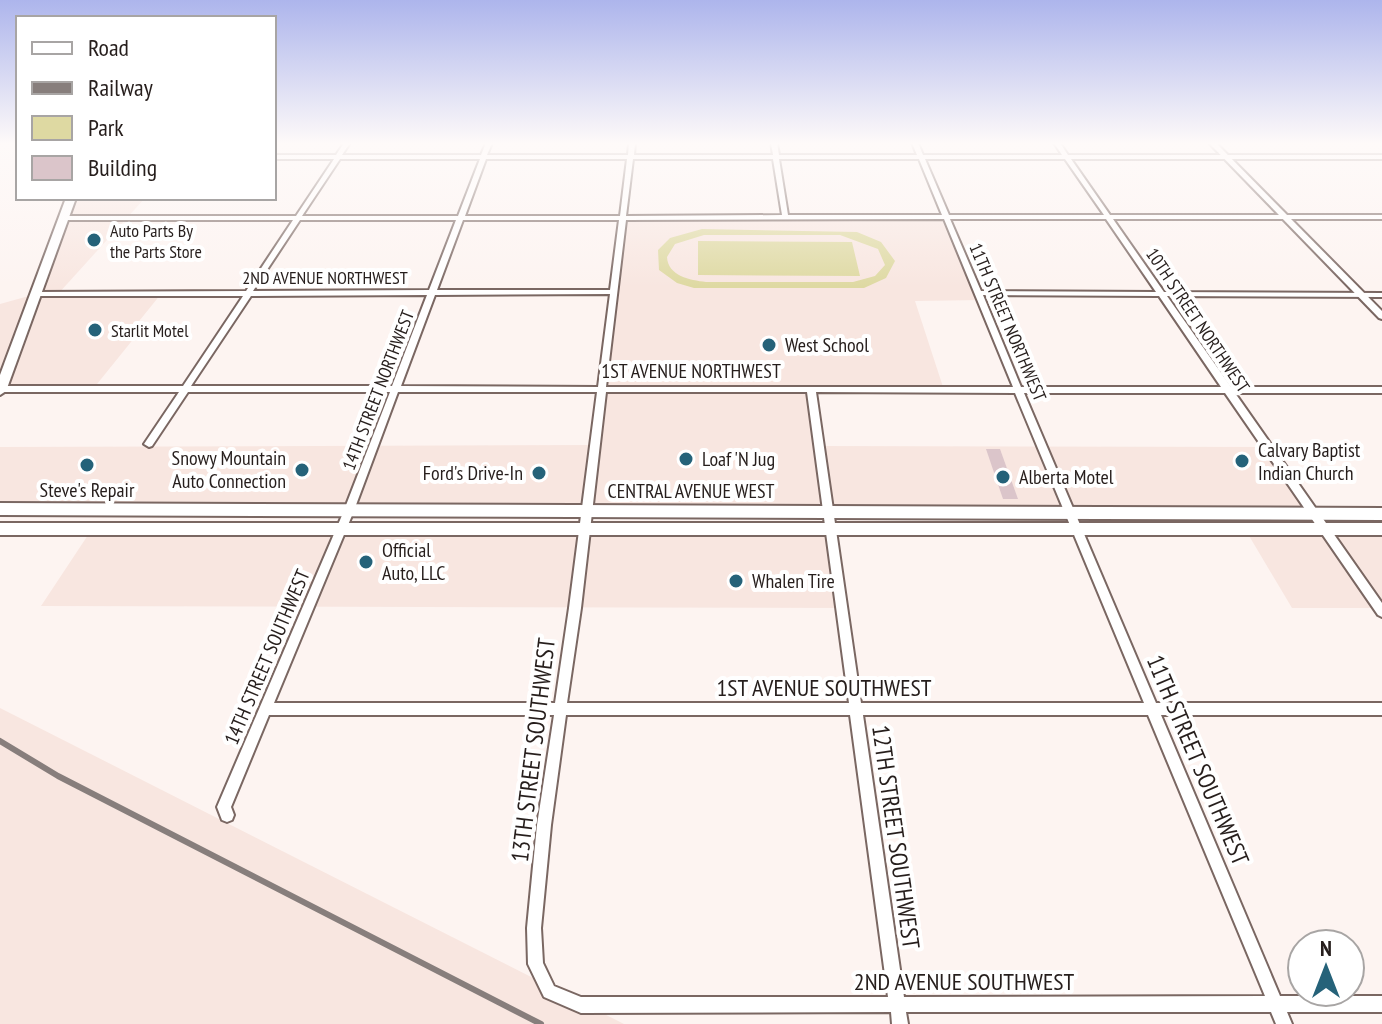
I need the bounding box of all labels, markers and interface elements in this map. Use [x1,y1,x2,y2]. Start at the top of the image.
legend [16,16,276,200]
text: Road [88,32,129,63]
text: Railway [88,72,153,103]
text: Park [88,112,124,143]
text: Building [88,152,157,183]
place label: Auto Parts By the Parts Store [110,219,202,263]
marker: Auto Parts By the Parts Store [85,231,103,249]
street label: 11TH STREET NORTHWEST [964,240,1052,404]
street label: 10TH STREET NORTHWEST [1141,243,1255,397]
street label: 2ND AVENUE NORTHWEST [242,266,408,289]
street label: 14TH STREET NORTHWEST [337,307,419,473]
place label: Starlit Motel [111,319,189,342]
marker: Starlit Motel [86,321,104,339]
place label: West School [785,332,869,358]
marker: West School [760,336,778,354]
street label: 1ST AVENUE NORTHWEST [601,358,781,384]
place label: Calvary Baptist Indian Church [1258,437,1361,486]
place label: Snowy Mountain Auto Connection [172,445,286,494]
place label: Loaf 'N Jug [702,446,775,472]
marker: Loaf 'N Jug [677,450,695,468]
marker: Calvary Baptist Indian Church [1233,452,1251,470]
marker: Steve's Repair [78,456,96,474]
place label: Ford's Drive-In [423,460,523,486]
marker: Snowy Mountain Auto Connection [293,461,311,479]
marker: Ford's Drive-In [530,464,548,482]
place label: Alberta Motel [1019,464,1114,490]
marker: Alberta Motel [994,468,1012,486]
place label: Steve's Repair [40,477,135,503]
street label: CENTRAL AVENUE WEST [607,478,775,504]
place label: Official Auto, LLC [382,537,445,586]
marker: Official Auto, LLC [357,553,375,571]
street label: 14TH STREET SOUTHWEST [218,565,316,749]
place label: Whalen Tire [752,568,835,594]
marker: Whalen Tire [727,572,745,590]
street label: 13TH STREET SOUTHWEST [504,636,562,864]
street label: 11TH STREET SOUTHWEST [1140,650,1256,870]
street label: 1ST AVENUE SOUTHWEST [716,672,932,703]
street label: 12TH STREET SOUTHWEST [865,723,927,951]
north arrow [1286,928,1366,1008]
text: N [1320,934,1332,962]
street label: 2ND AVENUE SOUTHWEST [854,966,1074,997]

